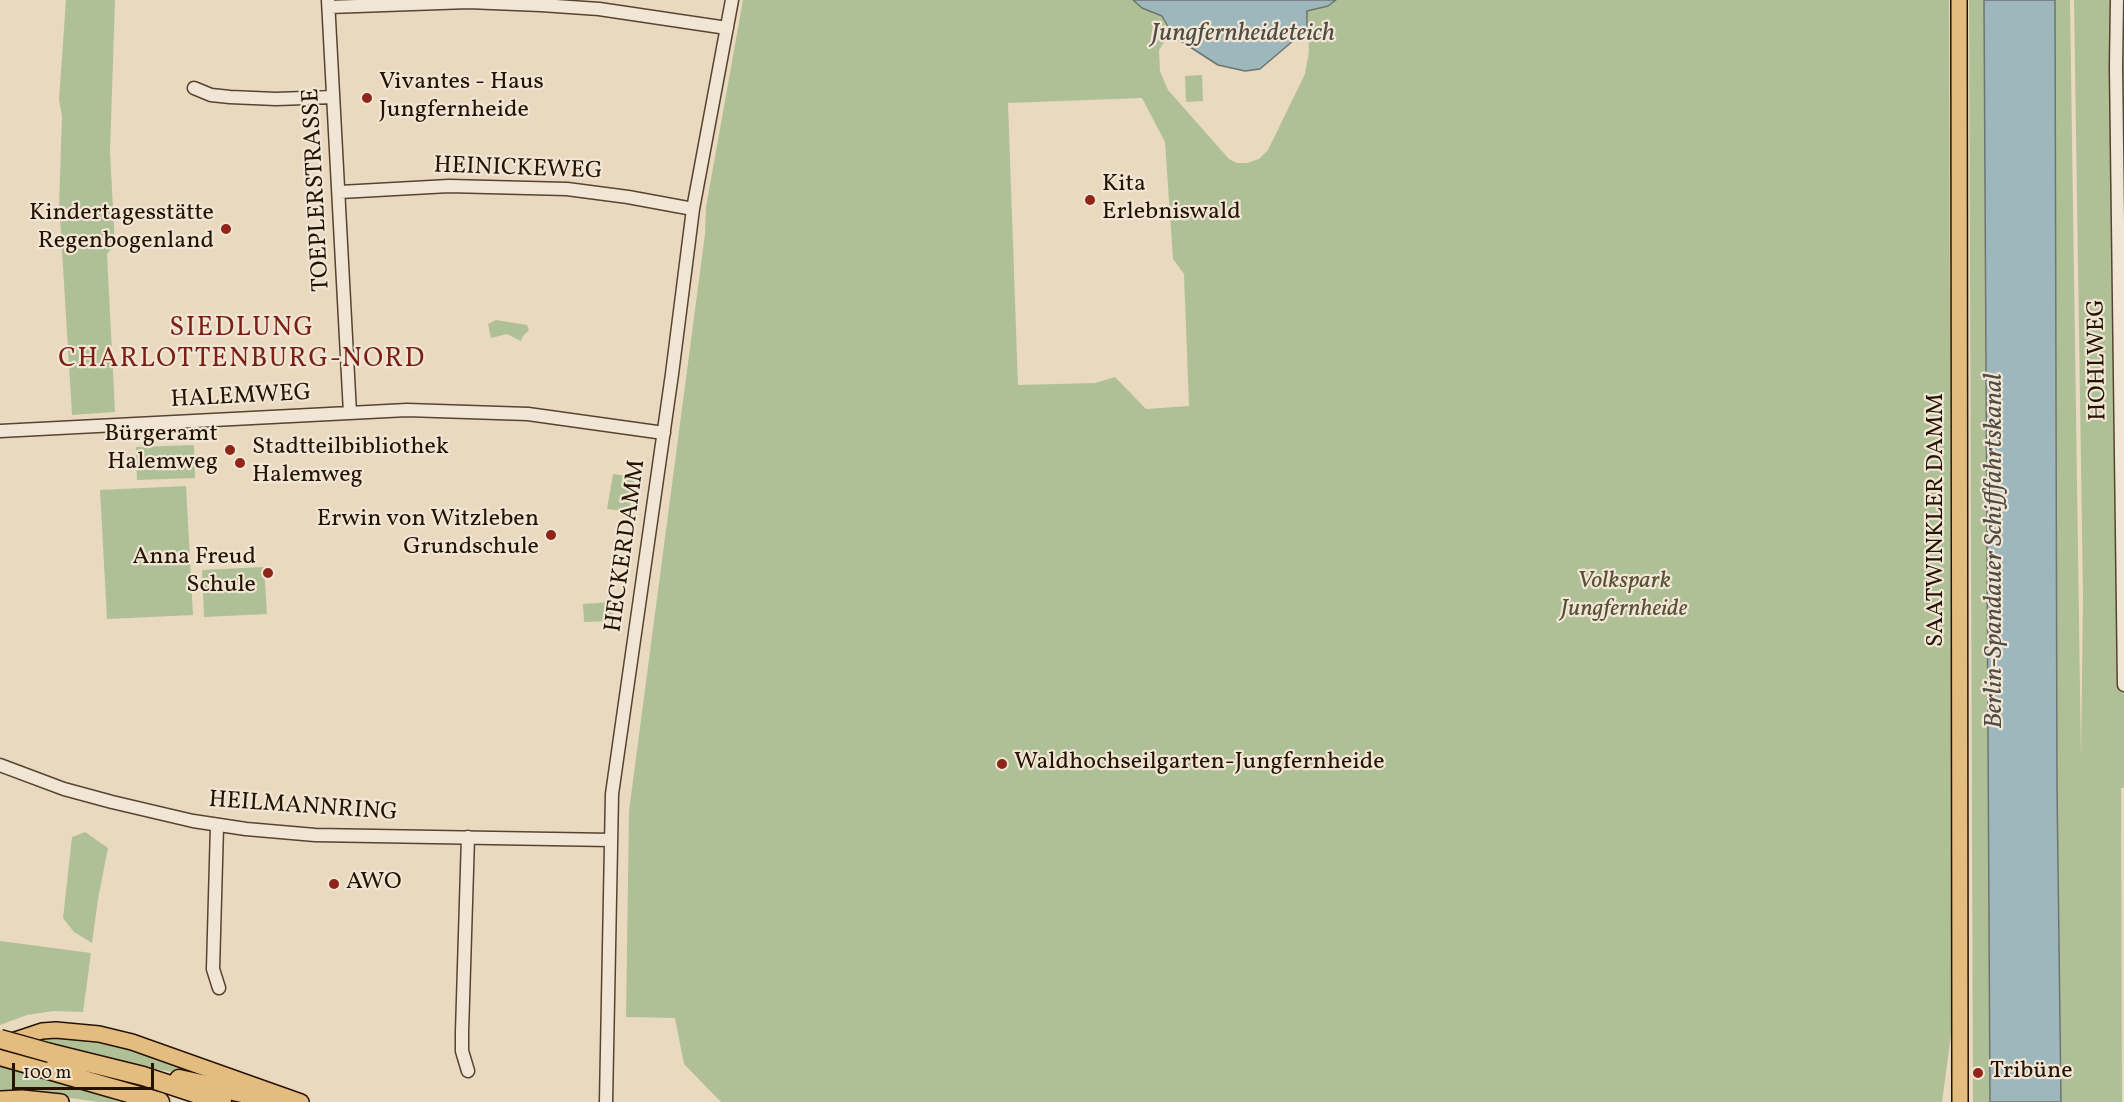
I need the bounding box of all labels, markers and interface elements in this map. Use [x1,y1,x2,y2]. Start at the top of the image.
water label: Jungfernheideteich [1151,19,1335,51]
place label: Vivantes - Haus Jungfernheide [379,70,544,126]
street label: TOEPLERSTRASSE [298,87,338,293]
marker: Vivantes - Haus Jungfernheide [360,91,374,105]
street label: HEINICKEWEG [433,153,603,187]
place label: Kita Erlebniswald [1102,172,1241,228]
marker: Kita Erlebniswald [1083,193,1097,207]
place label: Kindertagesstätte Regenbogenland [29,201,214,257]
marker: Kindertagesstätte Regenbogenland [219,222,233,236]
street label: HOHLWEG [2084,299,2114,421]
district label: SIEDLUNG CHARLOTTENBURG-NORD [58,314,426,377]
water label: Berlin-Spandauer Schifffahrtskanal [1980,373,2012,729]
street label: HALEMWEG [170,380,312,416]
street label: SAATWINKLER DAMM [1924,393,1952,647]
place label: Bürgeramt Halemweg [104,422,218,478]
place label: Stadtteilbibliothek Halemweg [252,435,449,491]
marker: Bürgeramt Halemweg [223,443,237,457]
marker: Stadtteilbibliothek Halemweg [233,456,247,470]
street label: HECKERDAMM [601,458,653,634]
place label: Erwin von Witzleben Grundschule [317,507,539,563]
marker: Erwin von Witzleben Grundschule [544,528,558,542]
place label: Anna Freud Schule [132,545,256,601]
marker: Anna Freud Schule [261,566,275,580]
park label: Volkspark Jungfernheide [1561,569,1687,625]
place label: Waldhochseilgarten-Jungfernheide [1014,750,1385,778]
marker: Waldhochseilgarten-Jungfernheide [995,757,1009,771]
street label: HEILMANNRING [207,787,399,829]
place label: AWO [346,870,402,898]
marker: AWO [327,877,341,891]
scale bar [15,1051,158,1089]
place label: Tribüne [1990,1059,2073,1087]
text: 100 m [23,1061,72,1086]
marker: Tribüne [1971,1066,1985,1080]

